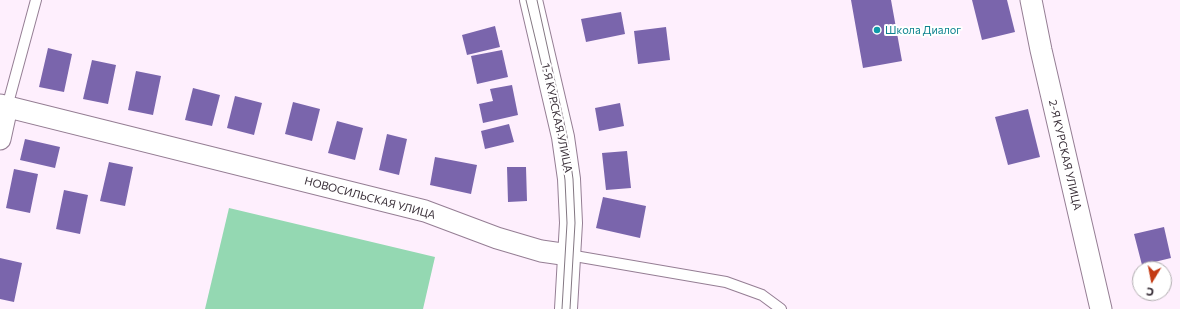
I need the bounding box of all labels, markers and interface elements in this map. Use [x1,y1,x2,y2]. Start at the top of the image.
place label: Школа Диалог [885,23,961,37]
marker: Школа Диалог [872,25,882,35]
street label: 1-Я КУРСКАЯ УЛИЦА [539,62,575,174]
street label: 2-Я КУРСКАЯ УЛИЦА [1046,99,1084,211]
street label: НОВОСИЛЬСКАЯ УЛИЦА [303,174,437,222]
north arrow [1132,261,1172,301]
text: С [1145,285,1155,299]

